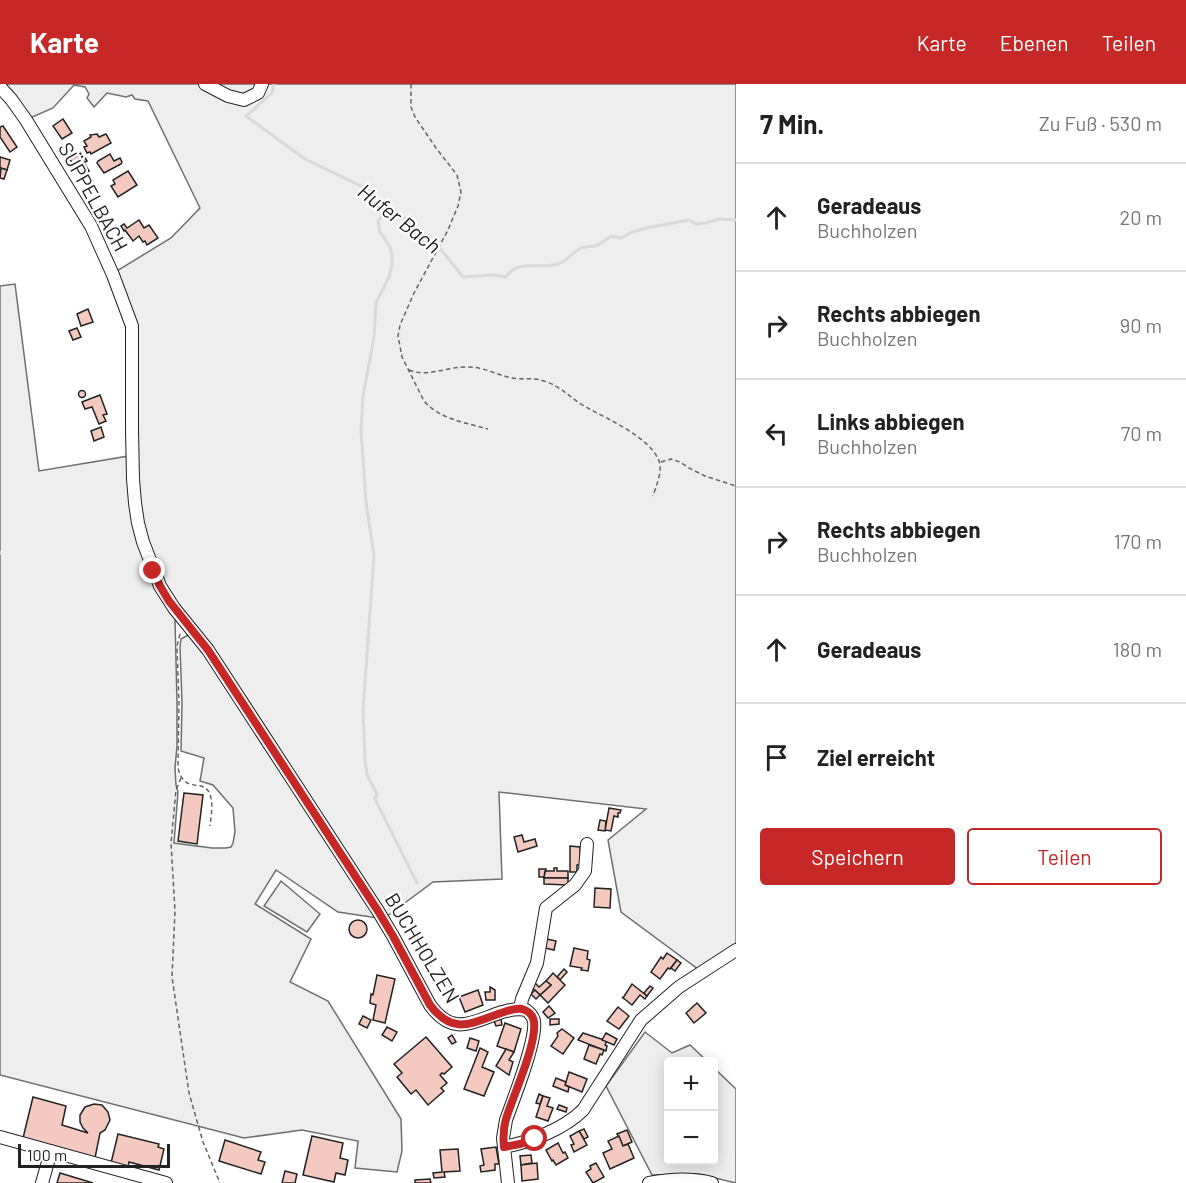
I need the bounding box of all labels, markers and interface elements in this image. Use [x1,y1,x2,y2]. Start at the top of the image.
text: Karte [30,25,99,59]
text: Karte [917,30,967,55]
text: Ebenen [1000,30,1069,55]
text: Teilen [1102,30,1156,55]
text: 7 Min. [760,108,824,139]
text: Zu Fuß · 530 m [1039,111,1162,135]
street label: SÜPPELBACH [54,138,134,255]
water label: Hufer Bach [354,178,446,258]
text: Geradeaus [817,192,921,218]
icon: ahead [760,201,793,234]
text: 20 m [1119,205,1162,229]
text: Buchholzen [817,218,918,242]
text: Rechts abbiegen [817,300,980,326]
icon: right [760,309,793,342]
text: 90 m [1120,313,1162,337]
text: Buchholzen [817,326,918,350]
text: Links abbiegen [817,408,965,434]
icon: left [760,417,793,450]
text: 70 m [1121,421,1162,445]
text: Buchholzen [817,434,918,458]
text: Rechts abbiegen [817,516,980,542]
icon: right [760,525,793,558]
text: 170 m [1114,529,1162,553]
text: Buchholzen [817,542,918,566]
route end [139,557,165,583]
icon: ahead [760,633,793,666]
text: Geradeaus [817,636,921,662]
text: 180 m [1113,637,1162,661]
icon: arrive [760,741,793,774]
text: Ziel erreicht [817,744,935,770]
button: Speichern [760,828,955,885]
button: Teilen [967,828,1162,885]
street label: BUCHHOLZEN [381,888,465,1007]
map controls [664,1057,718,1165]
button: + [664,1057,718,1111]
button: − [664,1111,718,1165]
route start [521,1125,547,1151]
scale bar [18,1141,170,1168]
text: 100 m [27,1145,67,1164]

